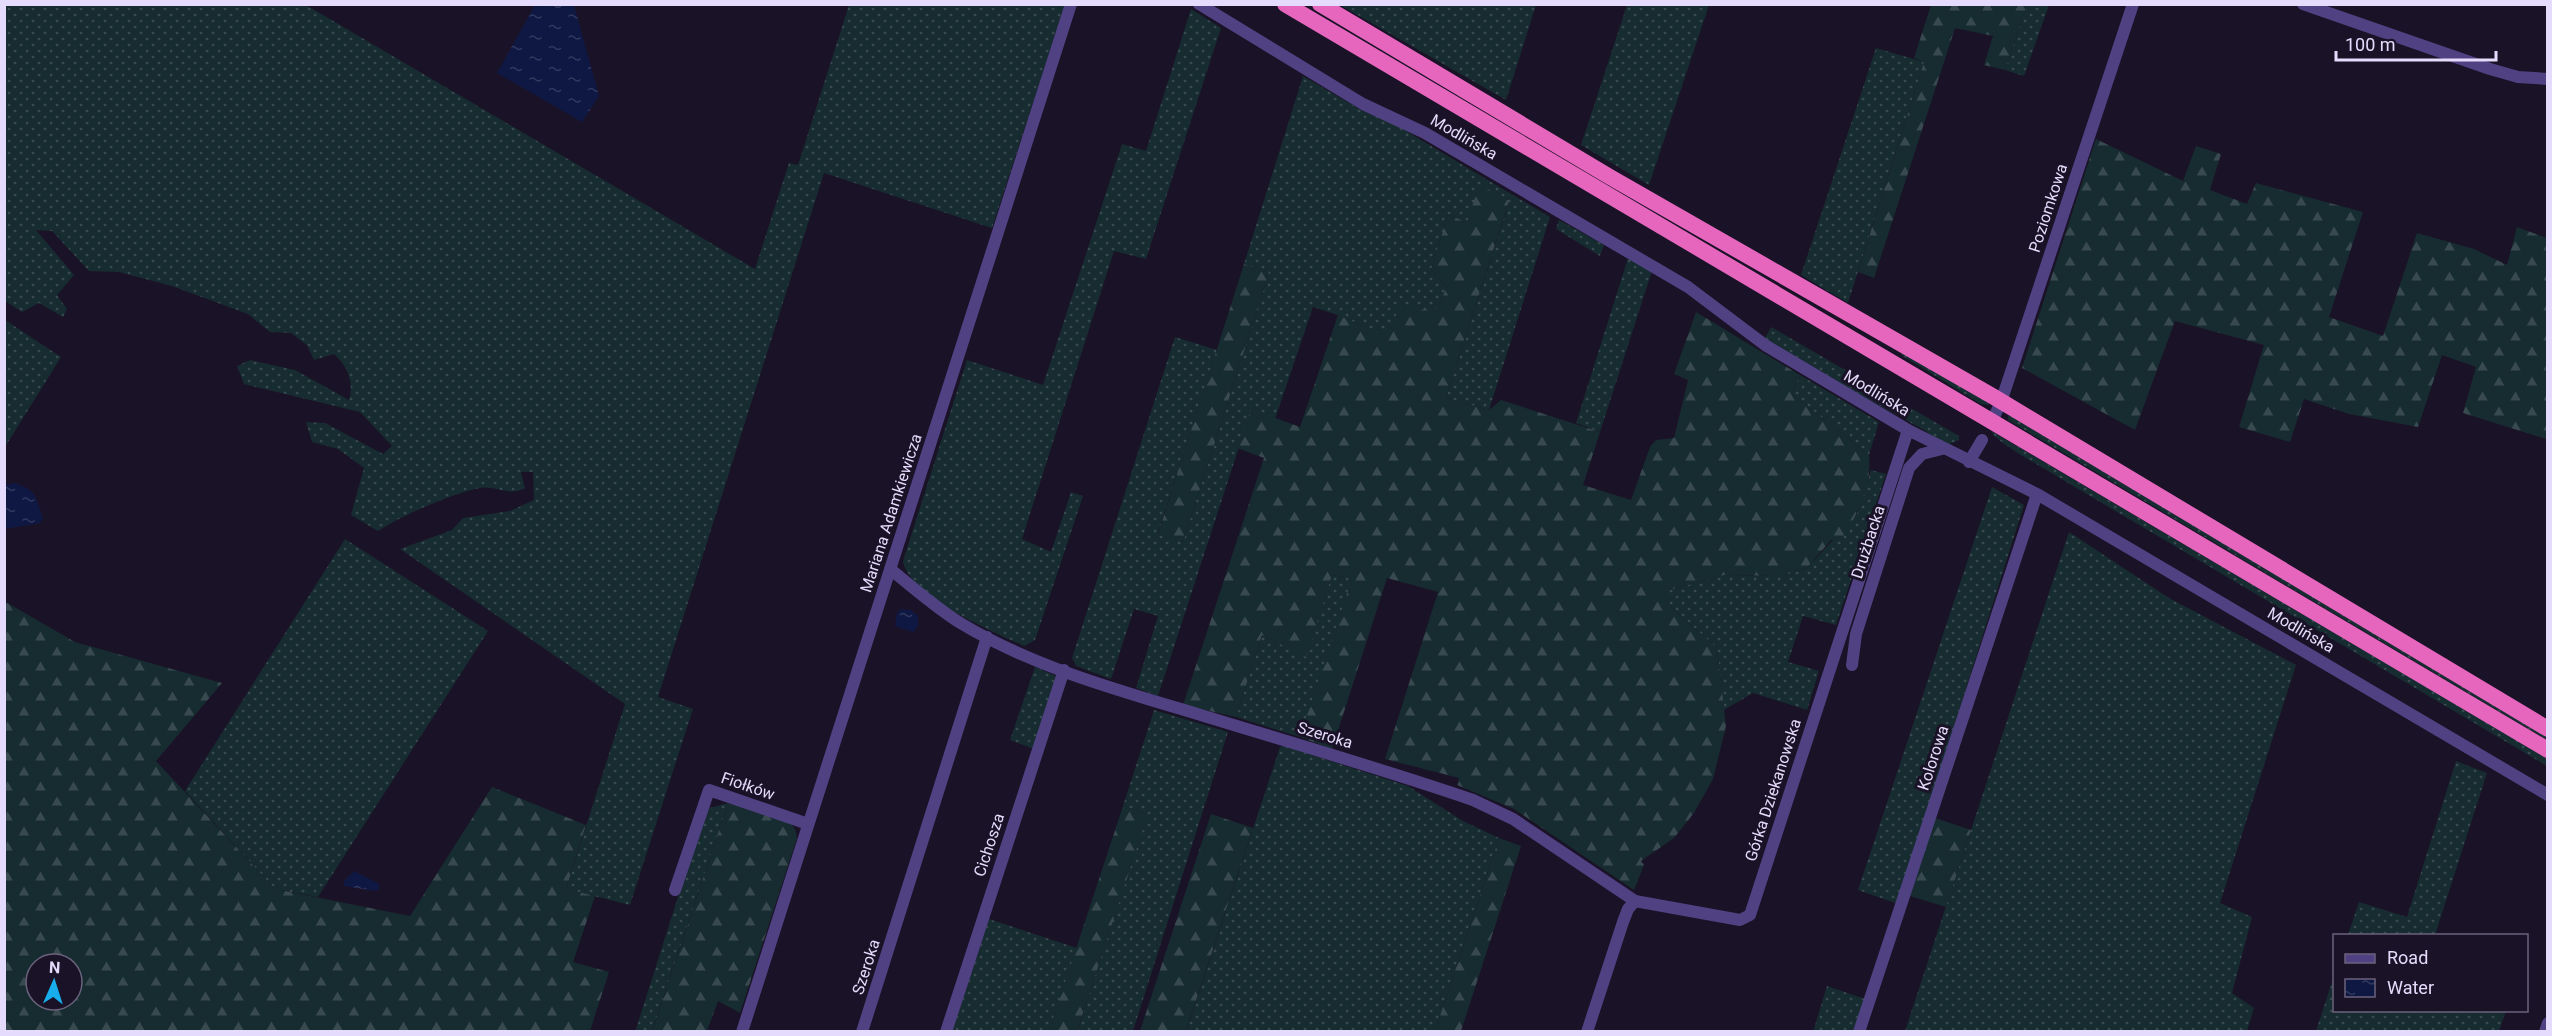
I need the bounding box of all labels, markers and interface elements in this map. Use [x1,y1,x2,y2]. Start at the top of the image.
scale bar [2336,24,2496,62]
text: 100 m [2345,34,2396,55]
street label: Modlińska [1427,110,1501,164]
street label: Poziomkowa [2025,161,2071,255]
street label: Modlińska [1840,366,1914,420]
street label: Mariana Adamkiewicza [856,431,926,595]
street label: Drużbacka [1847,503,1889,581]
street label: Modlińska [2264,603,2338,657]
street label: Górka Dziekanowska [1741,716,1805,864]
street label: Szeroka [1295,718,1355,752]
street label: Kolorowa [1914,723,1952,793]
street label: Fiołków [719,768,777,804]
street label: Cichosza [970,811,1008,879]
legend [2333,934,2528,1012]
street label: Szeroka [848,937,884,997]
text: Road [2387,947,2428,968]
north arrow [24,952,84,1012]
text: N [49,958,61,977]
text: Water [2387,977,2434,998]

